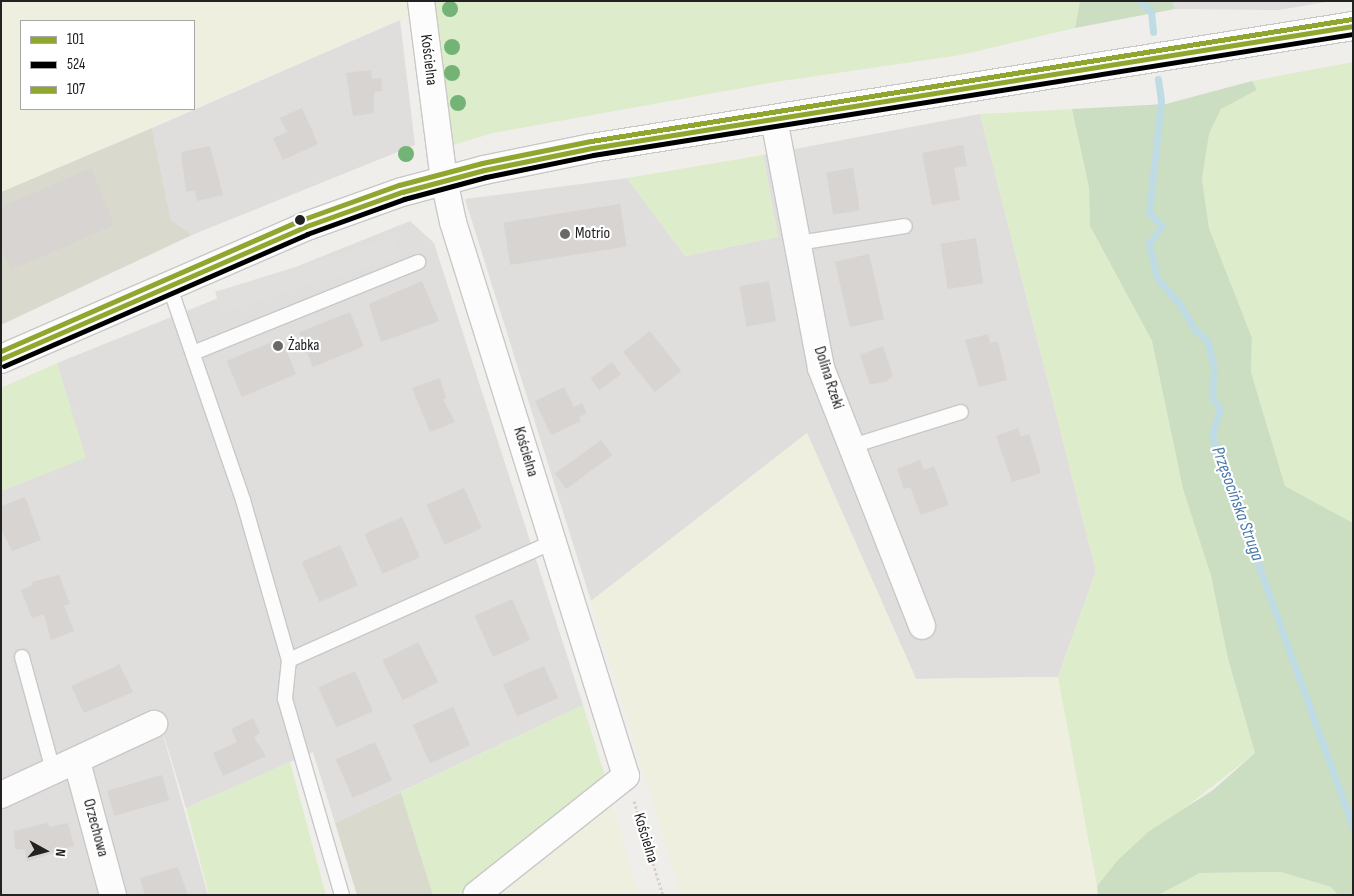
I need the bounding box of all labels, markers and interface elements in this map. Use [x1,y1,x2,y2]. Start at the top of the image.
legend [20,20,195,110]
text: 101 [67,30,84,49]
street label: Kościelna [415,33,441,87]
text: 524 [67,55,85,74]
text: 107 [67,80,85,99]
unlabelled marker [295,215,305,225]
place label: Motrio [575,224,610,244]
marker: Motrio [559,228,571,240]
place label: Żabka [288,336,320,356]
marker: Żabka [272,340,284,352]
street label: Dolina Rzeki [809,344,847,412]
street label: Kościelna [508,425,542,479]
water label: Przęsocińska Struga [1206,444,1268,564]
street label: Orzechowa [78,797,112,859]
street label: Kościelna [628,811,662,865]
north arrow [20,826,70,876]
text: N [51,848,69,858]

